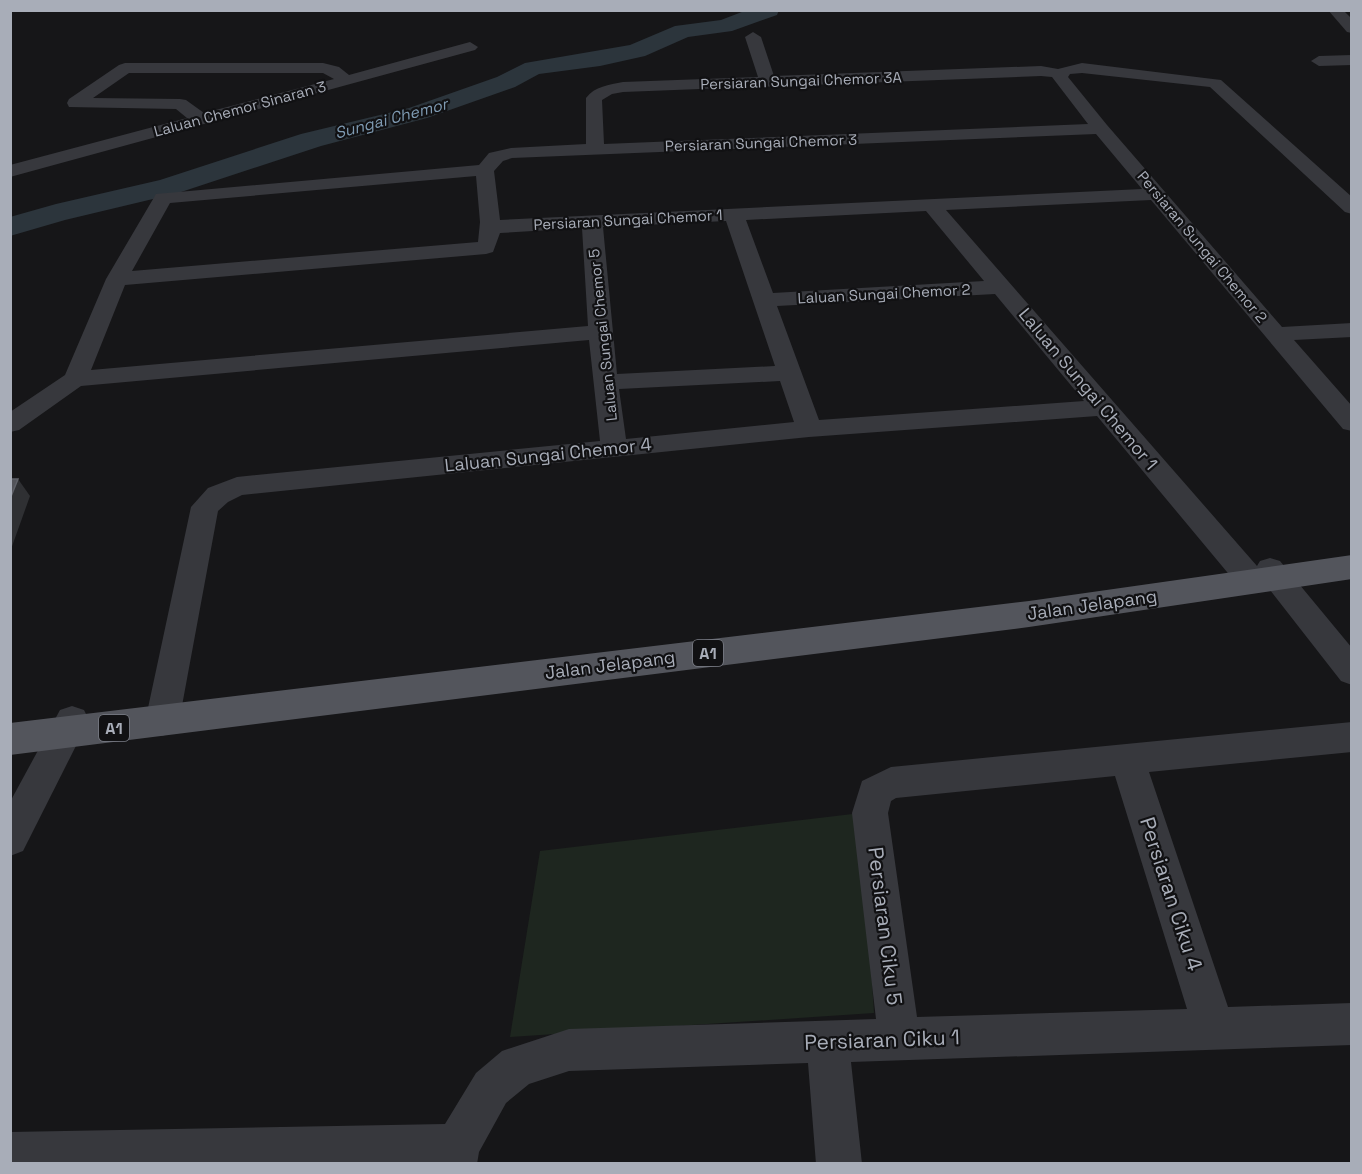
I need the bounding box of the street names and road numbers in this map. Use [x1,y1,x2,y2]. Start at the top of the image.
street label: Persiaran Sungai Chemor 3A [700,67,903,94]
street label: Laluan Chemor Sinaran 3 [152,76,328,141]
street label: Persiaran Sungai Chemor 3 [665,130,857,155]
street label: Persiaran Sungai Chemor 2 [1133,167,1271,326]
street label: Persiaran Sungai Chemor 1 [533,205,723,234]
street label: Laluan Sungai Chemor 5 [584,248,621,422]
street label: Laluan Sungai Chemor 2 [797,279,971,308]
street label: Laluan Sungai Chemor 1 [1014,303,1163,474]
street label: Laluan Sungai Chemor 4 [443,432,653,477]
street label: Jalan Jelapang [1025,584,1158,625]
road number: A1 [693,640,723,666]
street label: Jalan Jelapang [543,645,676,684]
road number: A1 [99,715,129,741]
street label: Persiaran Ciku 4 [1134,814,1209,974]
street label: Persiaran Ciku 5 [862,845,909,1007]
street label: Persiaran Ciku 1 [804,1023,960,1056]

